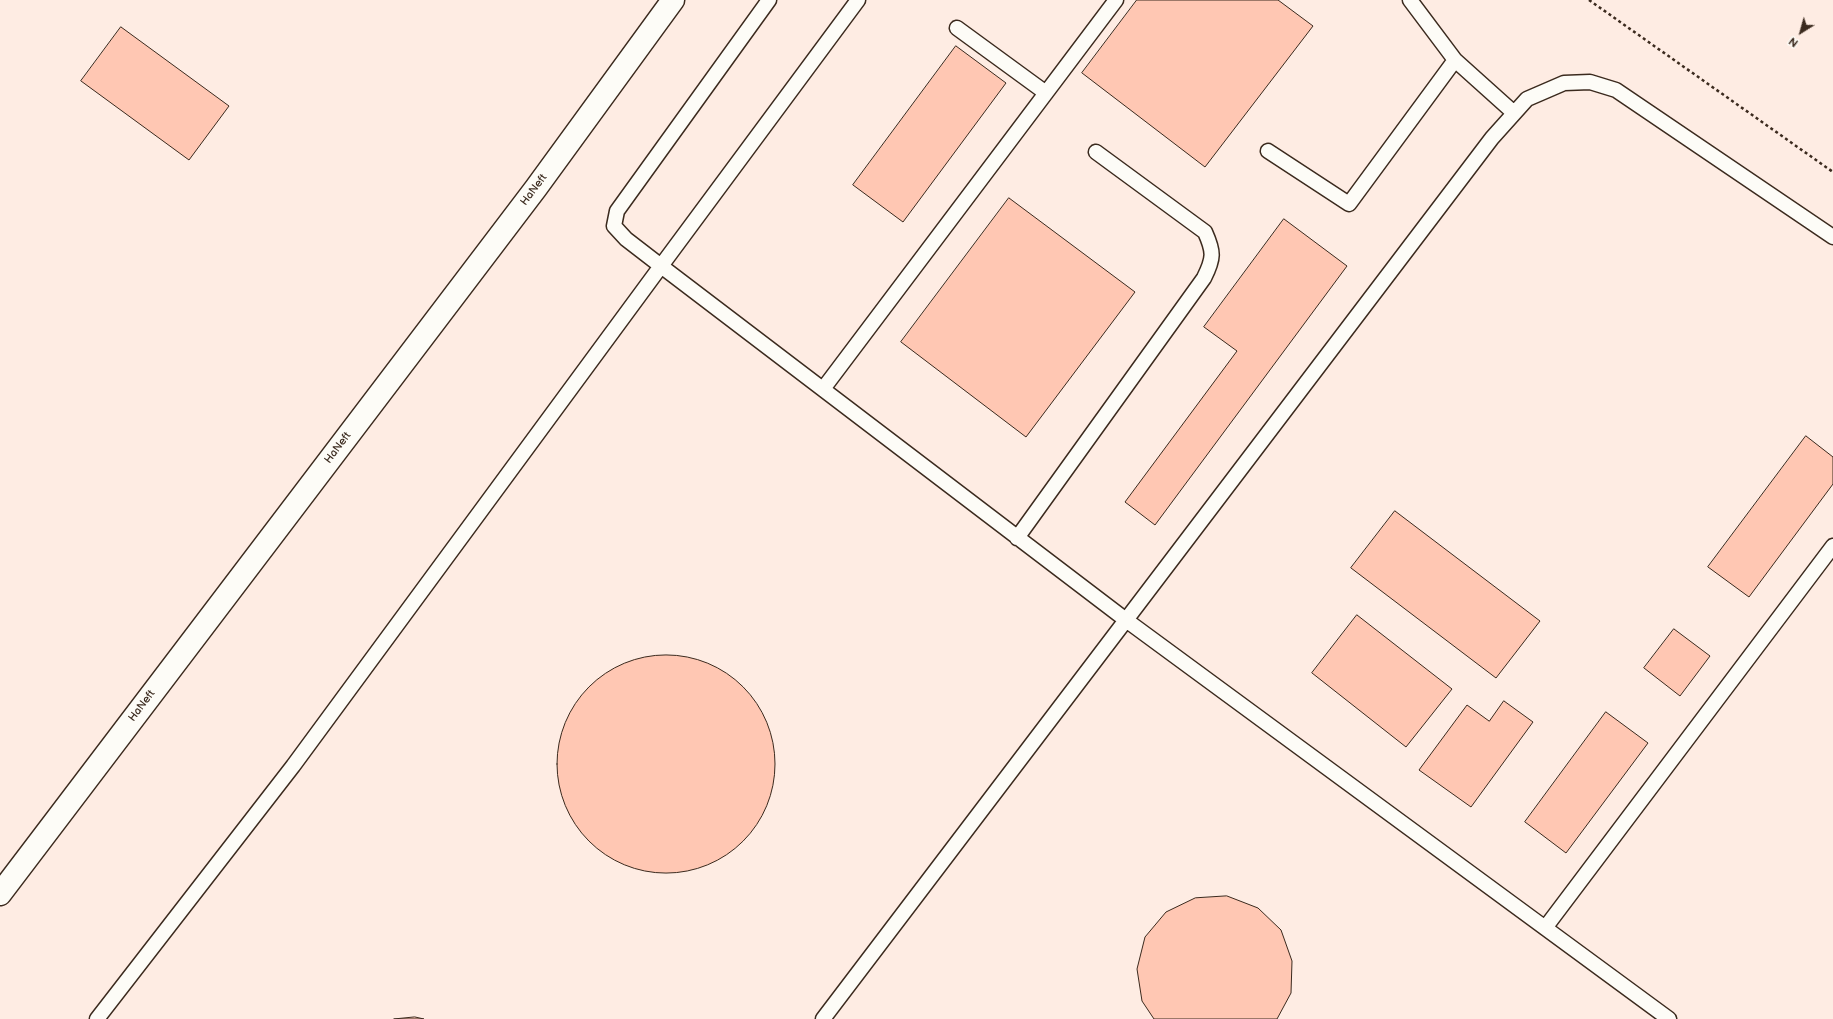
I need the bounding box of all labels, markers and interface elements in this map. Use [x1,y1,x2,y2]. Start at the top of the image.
north arrow [1781,12,1821,52]
text: N [1786,34,1801,50]
street label: HaNeft [518,172,550,208]
street label: HaNeft [322,430,354,466]
street label: HaNeft [126,688,158,724]

